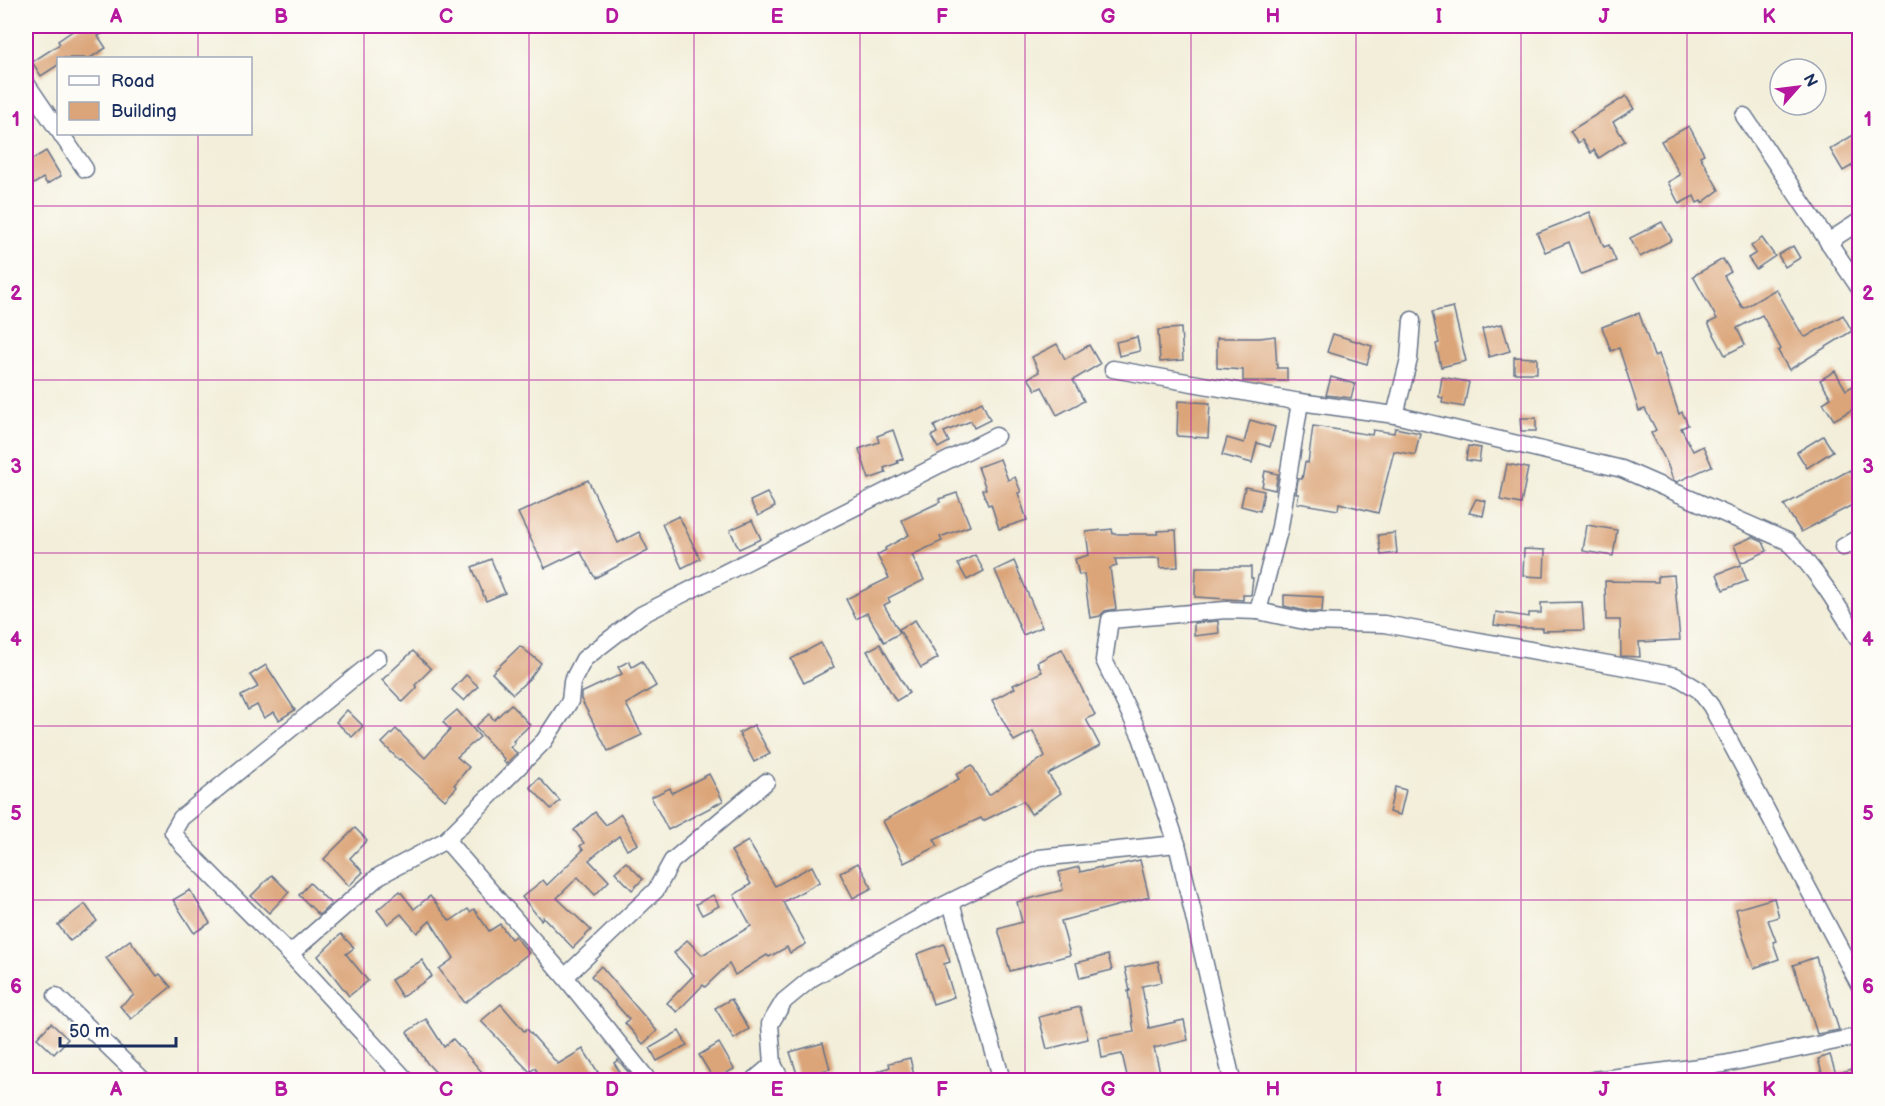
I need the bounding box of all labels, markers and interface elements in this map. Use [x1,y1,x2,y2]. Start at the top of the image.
text: A [109,5,123,29]
text: B [274,5,288,29]
text: C [439,5,453,29]
text: D [605,5,619,29]
text: E [771,5,784,29]
text: F [936,5,948,29]
text: G [1101,5,1116,29]
text: H [1266,5,1280,29]
text: I [1436,5,1442,29]
text: J [1599,5,1611,29]
text: K [1762,5,1776,29]
legend [57,57,252,135]
north arrow [1768,57,1828,117]
text: Road [111,71,155,92]
text: N [1799,71,1821,90]
text: Building [111,101,177,122]
text: 1 [12,108,20,132]
text: 1 [1864,108,1872,132]
text: 2 [10,282,22,306]
text: 2 [1862,282,1874,306]
text: 3 [10,455,22,479]
text: 3 [1862,455,1874,479]
text: 4 [10,628,22,652]
text: 4 [1862,628,1874,652]
text: 5 [10,802,22,826]
text: 5 [1862,802,1874,826]
text: 6 [10,975,22,999]
text: 6 [1862,975,1874,999]
scale bar [60,1010,176,1048]
text: 50 m [69,1021,110,1042]
text: A [109,1078,123,1102]
text: B [274,1078,288,1102]
text: C [439,1078,453,1102]
text: D [605,1078,619,1102]
text: E [771,1078,784,1102]
text: F [936,1078,948,1102]
text: G [1101,1078,1116,1102]
text: H [1266,1078,1280,1102]
text: I [1436,1078,1442,1102]
text: J [1599,1078,1611,1102]
text: K [1762,1078,1776,1102]

